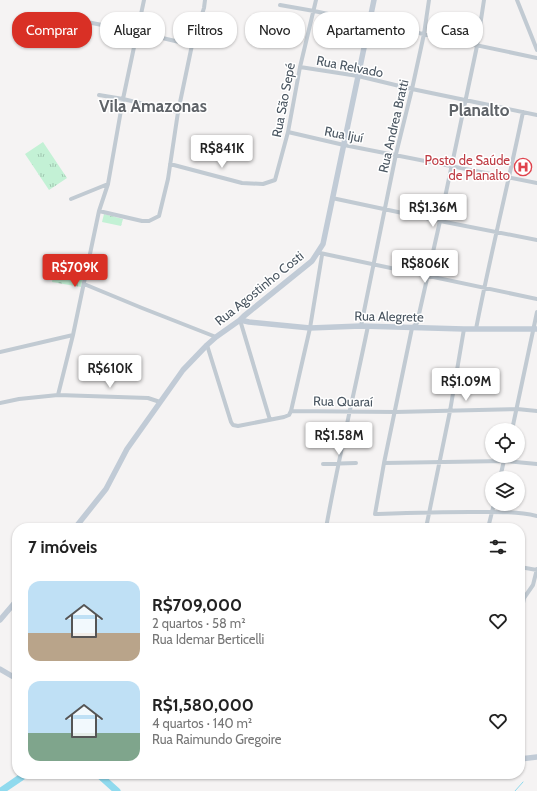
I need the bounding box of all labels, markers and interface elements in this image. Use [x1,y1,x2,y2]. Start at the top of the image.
chip: Comprar [12,12,92,48]
chip: Alugar [100,12,165,48]
chip: Filtros [173,12,237,48]
chip: Novo [245,12,305,48]
chip: Apartamento [313,12,419,48]
chip: Casa [427,12,483,48]
street label: Rua Relvado [315,52,385,80]
street label: Rua São Sepé [268,61,298,139]
street label: Rua Andrea Bratti [374,78,412,174]
district label: Vila Amazonas [99,96,207,116]
district label: Planalto [449,100,510,120]
street label: Rua Ijuí [323,122,365,147]
pin: R$841K [189,135,255,169]
text: R$841K [200,140,244,156]
place label: Posto de Saúde de Planalto [424,152,510,183]
hospital icon: Posto de Saúde de Planalto [513,157,533,177]
pin: R$1.36M [396,194,470,228]
text: R$1.36M [409,199,457,215]
street label: Rua Agostinho Costi [211,247,307,329]
pin: R$806K [392,250,458,284]
pin: R$709K [42,254,108,288]
text: R$806K [401,255,449,271]
text: R$709K [52,259,98,275]
street label: Rua Alegrete [354,307,424,325]
pin: R$610K [77,355,143,389]
text: R$610K [87,360,133,376]
pin: R$1.09M [429,368,503,402]
text: R$1.09M [441,373,491,389]
street label: Rua Quaraí [313,392,373,410]
pin: R$1.58M [302,422,376,456]
map controls [485,423,525,511]
button: locate [485,423,525,463]
text: R$1.58M [314,427,364,443]
button: layers [485,471,525,511]
icon: filters [487,536,509,558]
text: 7 imóveis [28,537,97,557]
text: R$709,000 [152,595,242,615]
icon: home [60,597,108,645]
icon: heart [487,610,509,632]
text: 2 quartos · 58 m² [152,615,246,631]
text: Rua Idemar Berticelli [152,631,264,647]
text: R$1,580,000 [152,695,254,715]
icon: home [60,697,108,745]
icon: heart [487,710,509,732]
text: 4 quartos · 140 m² [152,715,252,731]
text: Rua Raimundo Gregoire [152,731,281,747]

